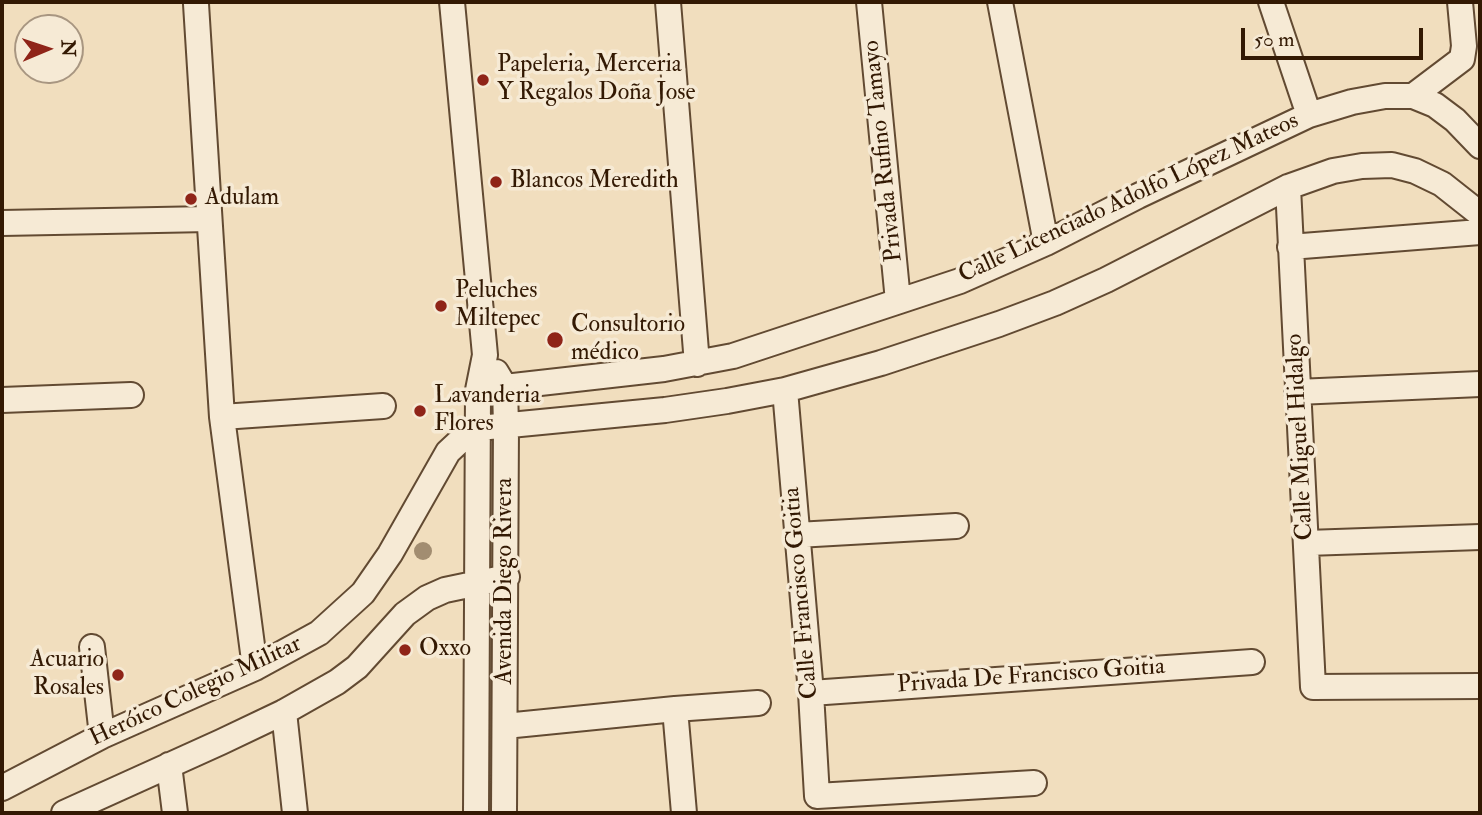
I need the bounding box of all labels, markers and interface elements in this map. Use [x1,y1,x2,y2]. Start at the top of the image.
north arrow [14,14,84,84]
scale bar [1244,14,1426,58]
text: 50 m [1254,26,1295,53]
text: N [56,39,80,57]
street label: Privada Rufino Tamayo [858,39,910,263]
place label: Papeleria, Merceria Y Regalos Doña Jose [497,52,696,108]
marker: Papeleria, Merceria Y Regalos Doña Jose [475,72,491,88]
street label: Calle Licenciado Adolfo López Mateos [954,107,1304,291]
place label: Blancos Meredith [510,168,679,196]
marker: Blancos Meredith [488,174,504,190]
place label: Adulam [205,185,279,213]
marker: Adulam [183,191,199,207]
place label: Peluches Miltepec [455,278,540,334]
marker: Peluches Miltepec [433,298,449,314]
place label: Consultorio médico [571,312,685,368]
marker: Consultorio médico [545,330,565,350]
street label: Calle Miguel Hidalgo [1281,333,1321,541]
place label: Lavanderia Flores [434,383,540,439]
marker: Lavanderia Flores [412,403,428,419]
street label: Avenida Diego Rivera [492,478,520,684]
street label: Calle Francisco Goitia [778,486,826,700]
street label: Heróico Colegio Militar [85,630,307,754]
place label: Oxxo [419,636,471,664]
marker: Oxxo [397,642,413,658]
place label: Acuario Rosales [30,647,104,703]
street label: Privada De Francisco Goitia [896,653,1166,701]
marker: Acuario Rosales [110,667,126,683]

